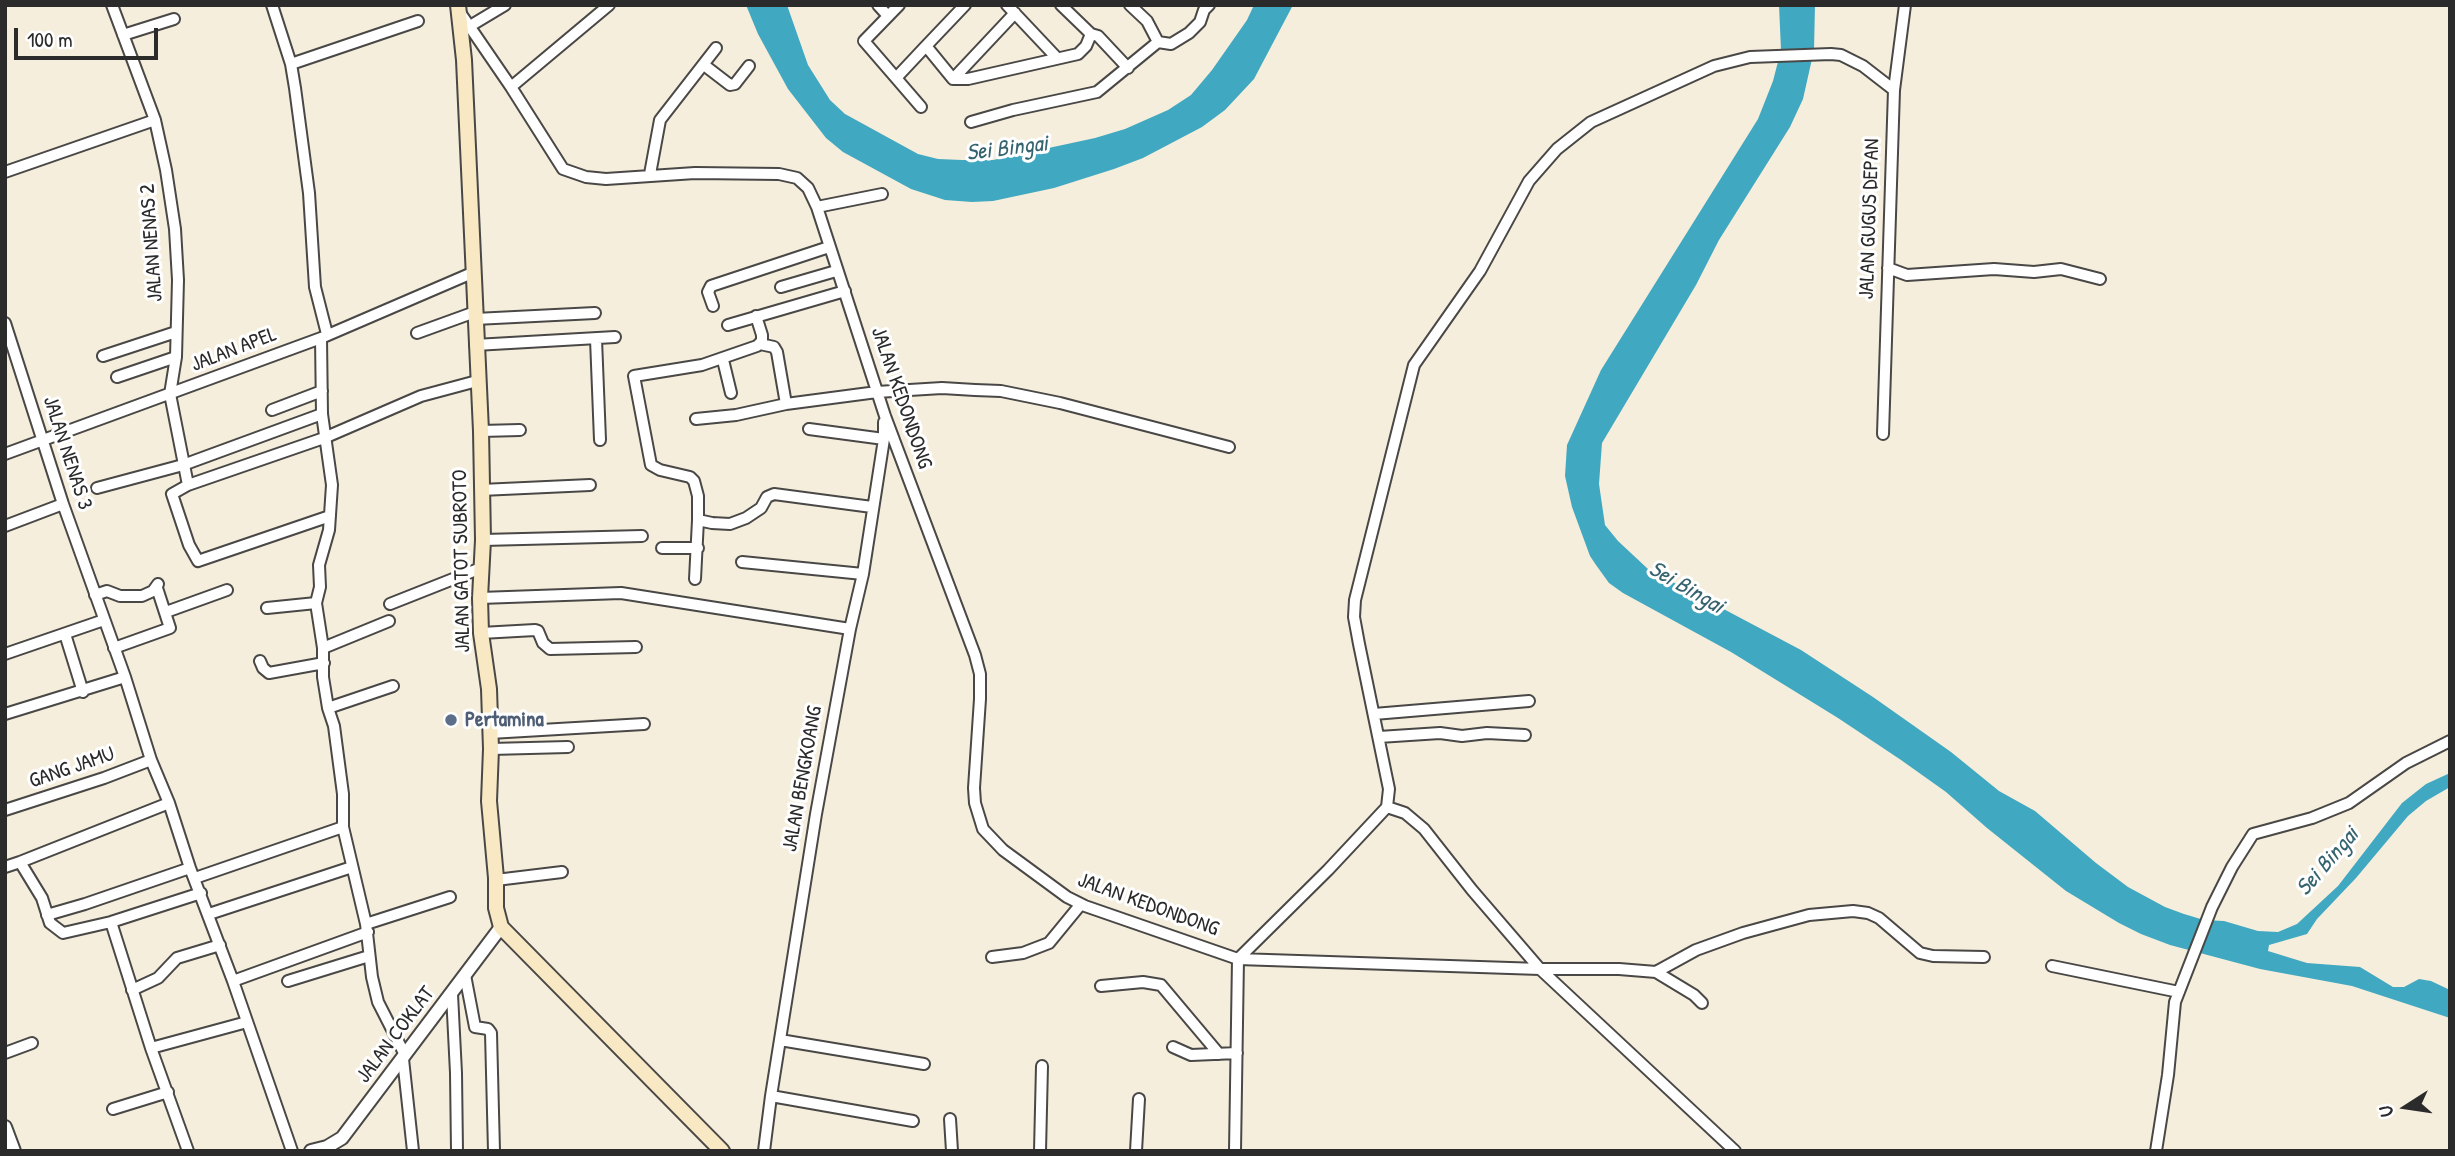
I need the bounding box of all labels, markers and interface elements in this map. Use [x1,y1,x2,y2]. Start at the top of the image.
scale bar [18,14,161,58]
text: 100 m [27,25,73,54]
water label: Sei Bingai [965,130,1049,168]
street label: JALAN GUGUS DEPAN [1855,138,1885,300]
street label: JALAN NENAS 2 [135,183,169,303]
street label: JALAN APEL [188,322,280,378]
street label: JALAN KEDONDONG [865,324,937,472]
street label: JALAN NENAS 3 [37,393,97,513]
street label: JALAN GATOT SUBROTO [448,469,476,653]
water label: Sei Bingai [1644,556,1728,620]
street label: JALAN BENGKOANG [778,704,828,854]
place label: Pertamina [465,707,544,733]
marker: Pertamina [443,712,459,728]
street label: GANG JAMU [26,742,118,794]
water label: Sei Bingai [2291,822,2365,902]
street label: JALAN KEDONDONG [1074,868,1222,942]
street label: JALAN COKLAT [352,982,440,1088]
north arrow [2371,1072,2441,1142]
text: U [2372,1104,2399,1119]

